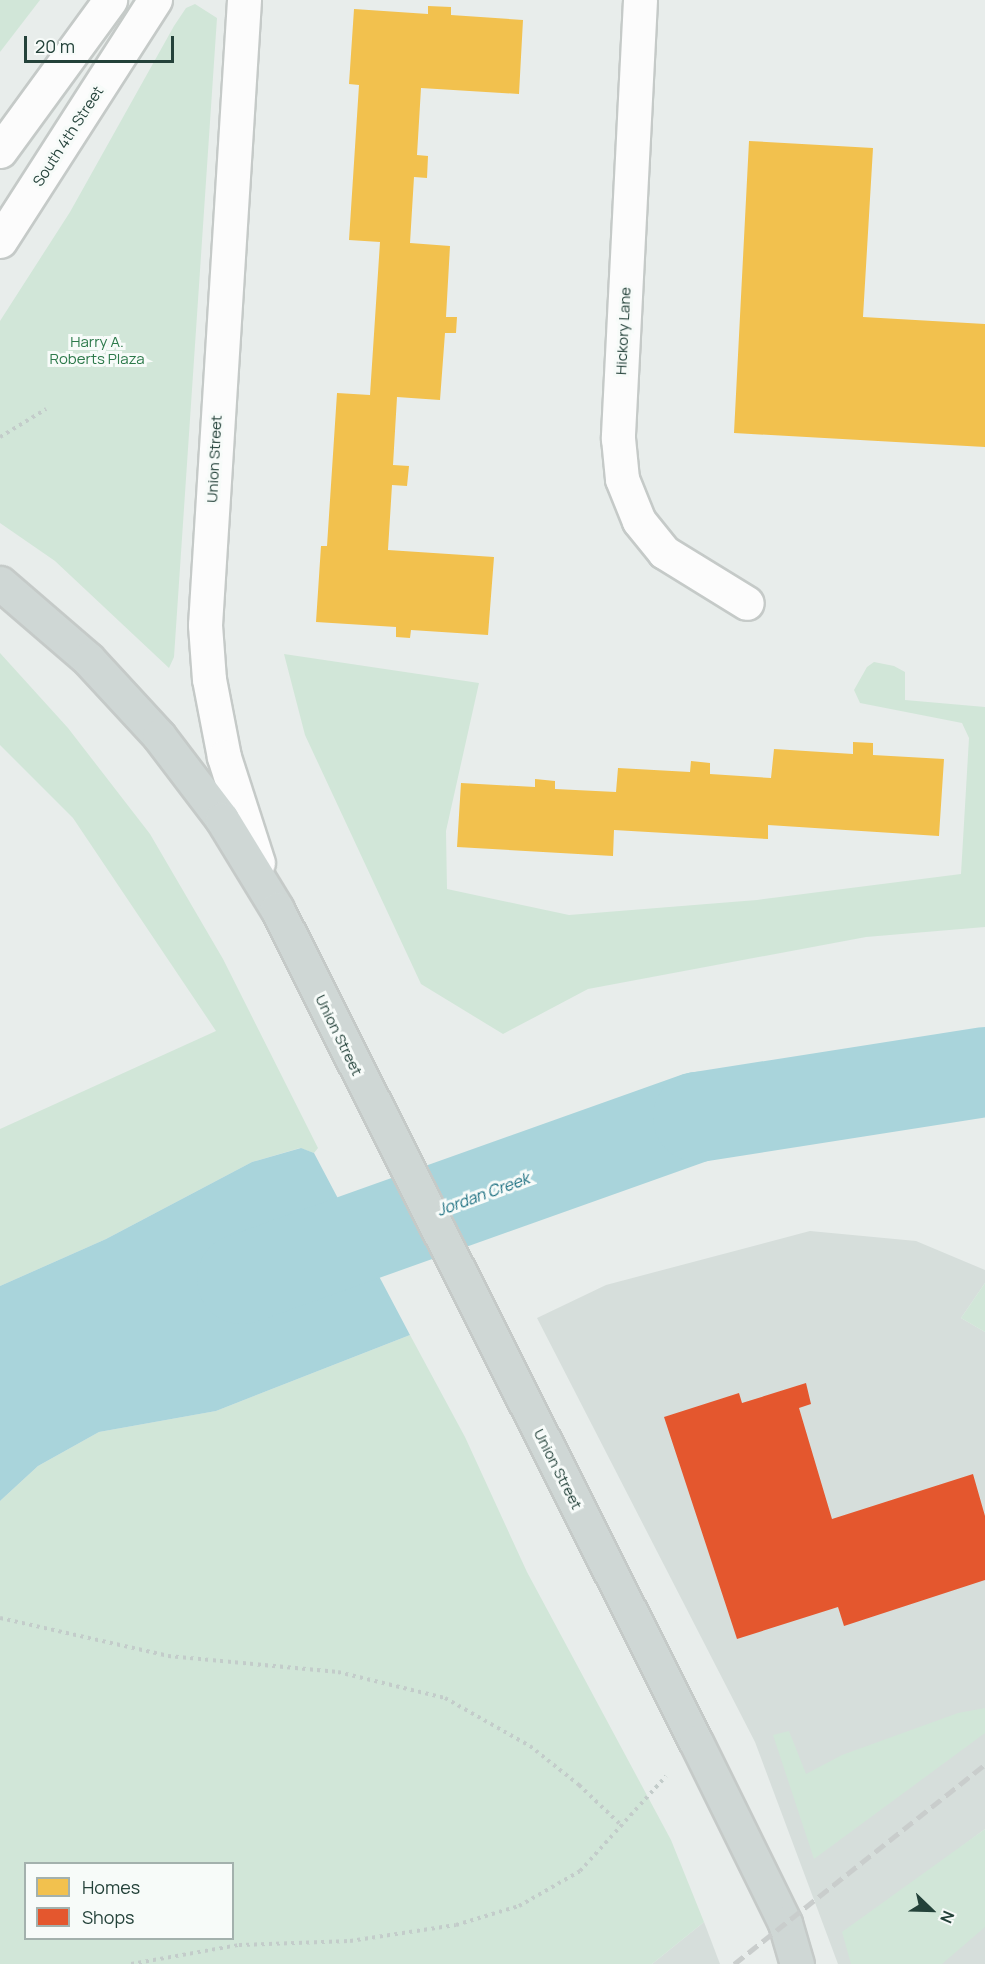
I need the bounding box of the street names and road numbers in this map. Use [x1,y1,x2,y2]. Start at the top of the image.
street label: South 4th Street [29,83,107,189]
street label: Hickory Lane [612,287,634,375]
street label: Union Street [203,415,225,503]
street label: Union Street [312,992,366,1078]
street label: Union Street [530,1426,586,1512]

